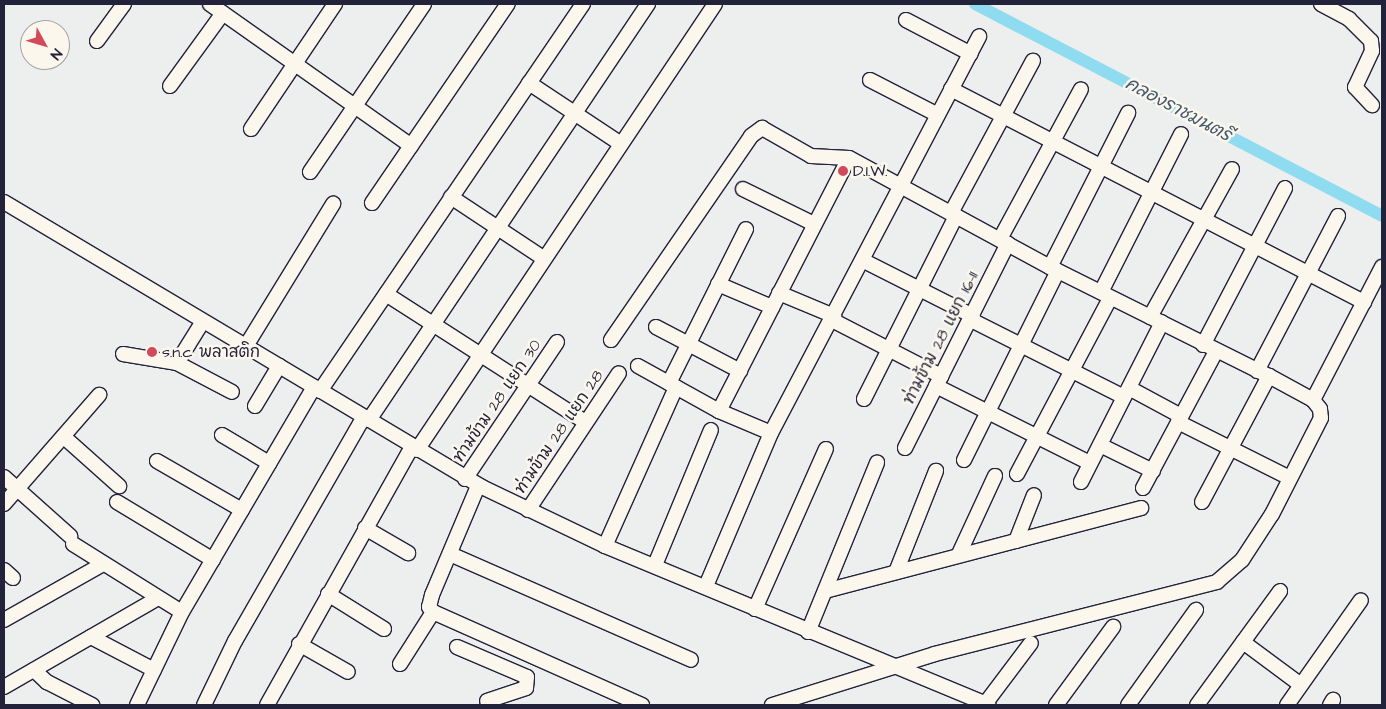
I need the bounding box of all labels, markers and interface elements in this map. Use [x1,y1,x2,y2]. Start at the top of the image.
north arrow [20,20,70,70]
text: N [45,44,66,64]
water label: คลองราชมนตรี [1121,73,1235,147]
place label: D.I.W. [853,161,888,181]
marker: D.I.W. [837,165,849,177]
street label: ท่ามข้าม 28 แยก 16-11 [899,268,983,408]
street label: ท่ามข้าม 28 แยก 30 [449,336,545,466]
place label: s.n.c พลาสติก [162,342,260,362]
marker: s.n.c พลาสติก [146,346,158,358]
street label: ท่ามข้าม 28 แยก 28 [511,367,607,497]

